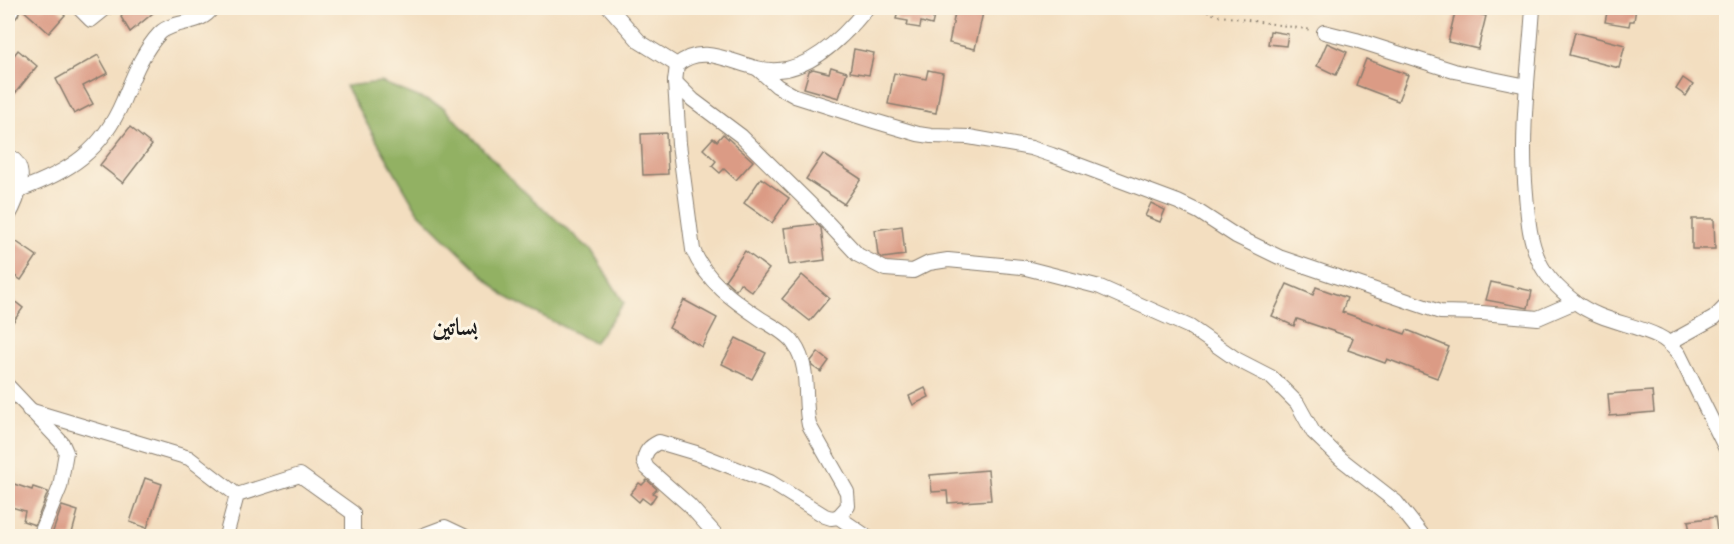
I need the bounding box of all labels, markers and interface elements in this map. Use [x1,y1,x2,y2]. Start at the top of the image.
district label: بساتين [432,312,478,343]

